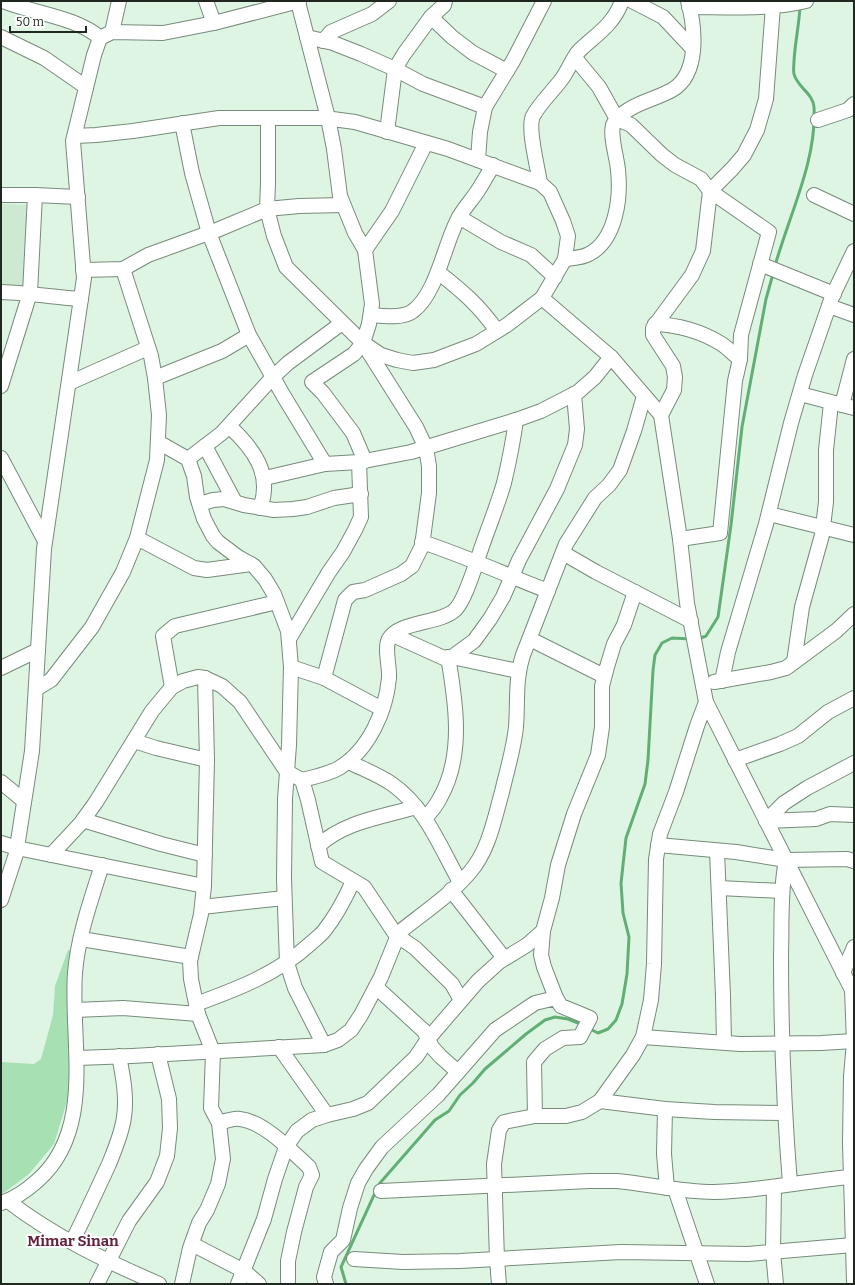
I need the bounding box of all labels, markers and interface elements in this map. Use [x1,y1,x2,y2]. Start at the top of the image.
scale bar [10,8,86,34]
text: 50 m [16,15,45,29]
district label: Mimar Sinan [27,1232,119,1250]

